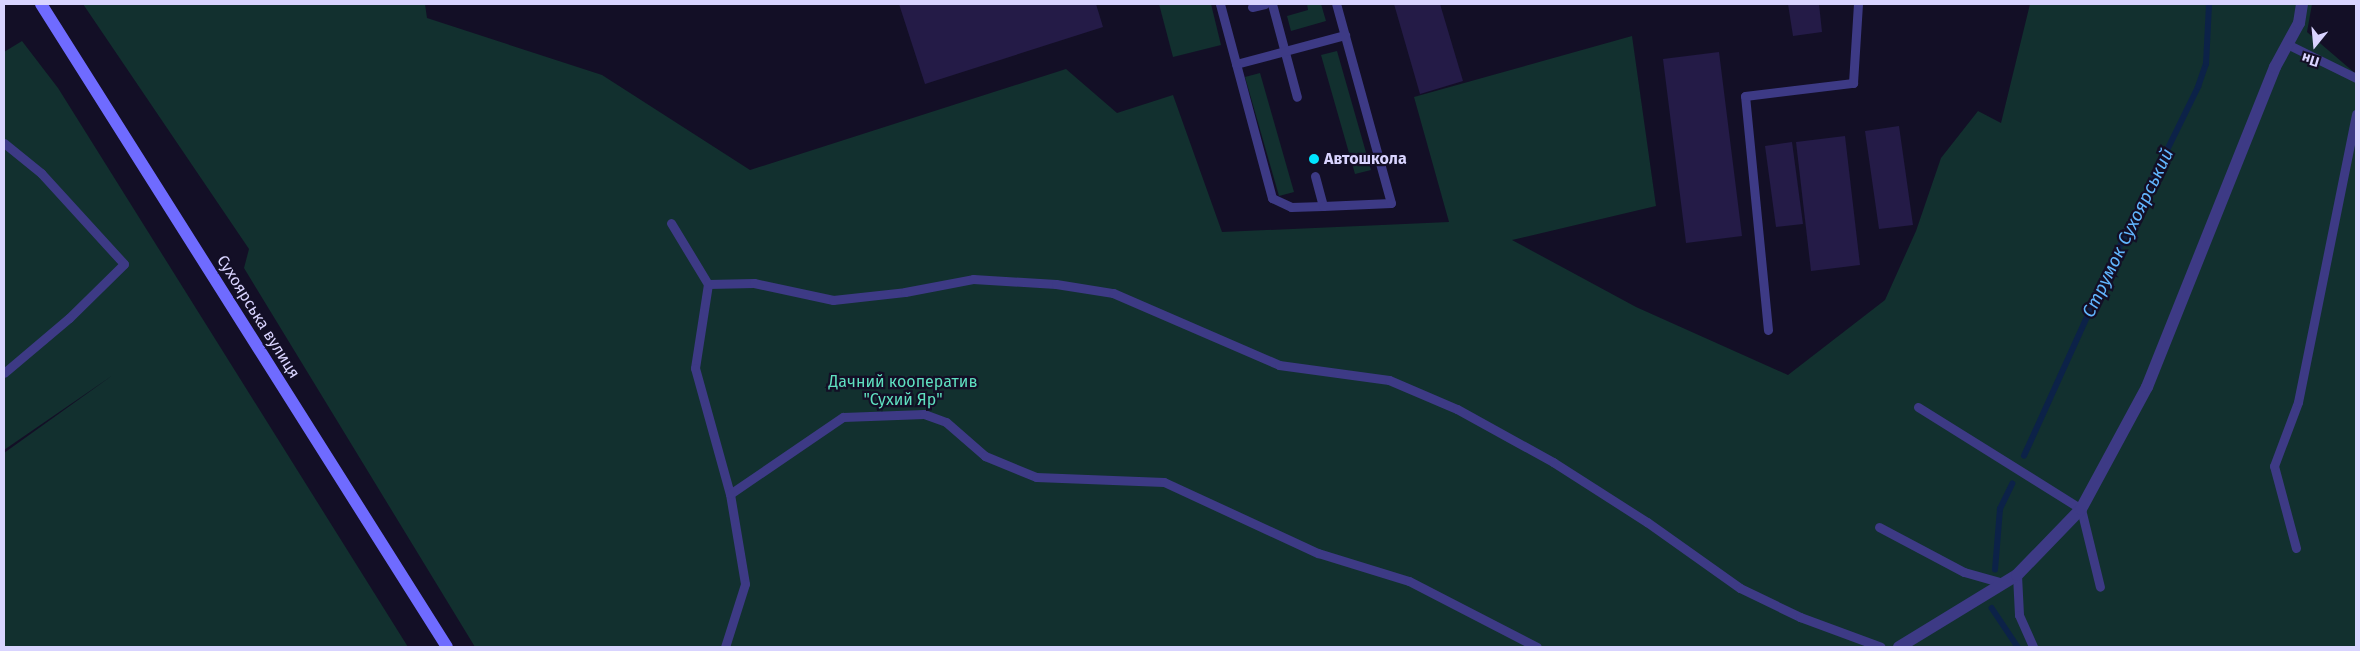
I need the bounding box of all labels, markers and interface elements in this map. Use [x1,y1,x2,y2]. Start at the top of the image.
north arrow [2290,20,2340,70]
text: Пн [2300,49,2321,71]
water label: Струмок Сухоярський [2078,145,2178,321]
place label: Автошкола [1324,149,1407,169]
marker: Автошкола [1308,153,1320,165]
street label: Сухоярська вулиця [212,252,304,382]
park label: Дачний кооператив "Сухий Яр" [829,372,977,410]

